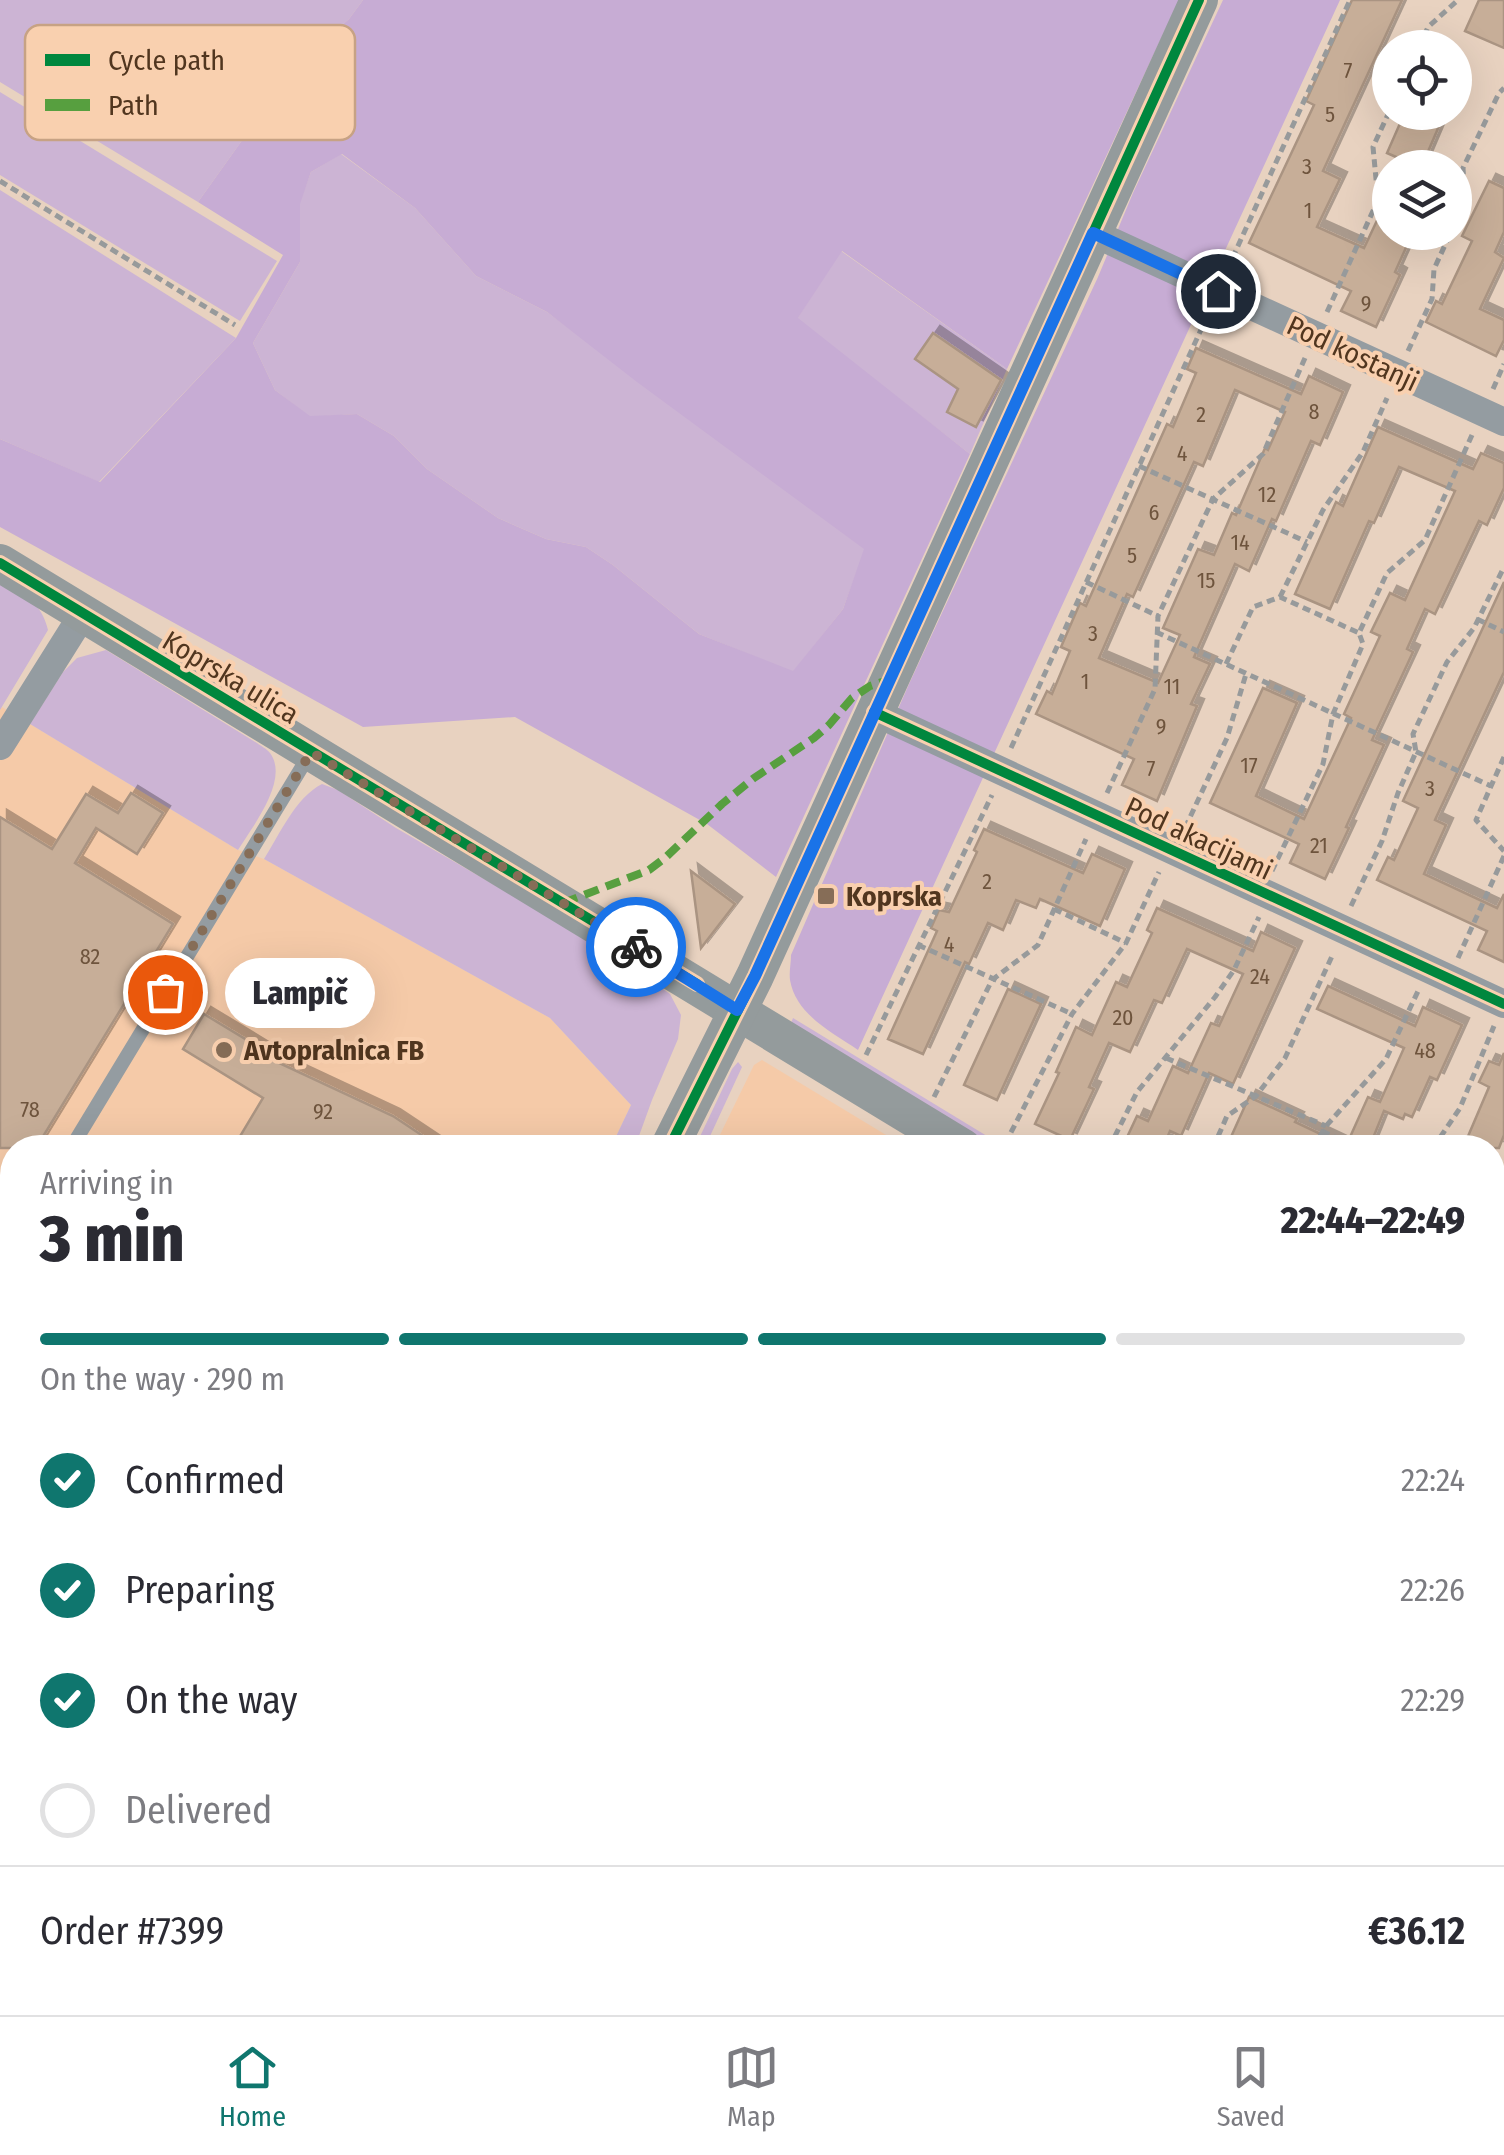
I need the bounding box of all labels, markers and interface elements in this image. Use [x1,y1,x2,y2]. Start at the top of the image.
legend [25,25,355,140]
map controls [1372,30,1472,250]
button: locate [1372,30,1472,130]
text: Cycle path [108,44,225,77]
house number: 7 [1344,57,1353,84]
text: Path [108,89,159,122]
house number: 5 [1325,101,1335,128]
button: layers [1372,150,1472,250]
house number: 3 [1302,153,1312,180]
house number: 1 [1304,197,1312,224]
pin [1176,249,1261,334]
icon: home [1191,264,1246,319]
house number: 9 [1361,290,1371,317]
street label: Pod kostanji [1282,309,1424,398]
house number: 8 [1308,398,1320,425]
house number: 2 [1196,401,1206,428]
house number: 4 [1177,440,1188,467]
house number: 12 [1258,481,1276,508]
house number: 6 [1149,499,1160,526]
house number: 14 [1230,529,1250,556]
house number: 5 [1127,542,1137,569]
house number: 15 [1197,567,1215,594]
house number: 3 [1088,620,1098,647]
street label: Koprska ulica [157,624,305,731]
house number: 1 [1081,668,1089,695]
house number: 11 [1164,673,1180,700]
house number: 9 [1156,713,1166,740]
house number: 17 [1240,752,1258,779]
house number: 7 [1147,755,1156,782]
house number: 3 [1425,775,1435,802]
street label: Pod akacijami [1120,790,1278,887]
house number: 21 [1310,832,1328,859]
house number: 2 [982,868,992,895]
place label: Koprska [846,880,942,913]
marker: Koprska [815,885,837,907]
courier [586,897,686,997]
icon: bike [609,920,664,975]
house number: 4 [944,931,955,958]
house number: 82 [80,943,100,970]
pin [123,950,208,1035]
callout: Lampič [225,957,375,1027]
house number: 24 [1250,963,1270,990]
icon: bag [138,965,193,1020]
text: Lampič [253,974,347,1012]
house number: 20 [1112,1004,1134,1031]
place label: Avtopralnica FB [243,1034,425,1067]
house number: 48 [1414,1037,1436,1064]
marker: Avtopralnica FB [213,1039,235,1061]
house number: 78 [20,1096,40,1123]
house number: 92 [313,1098,333,1125]
text: Arriving in [40,1164,174,1202]
text: 22:44–22:49 [1281,1197,1465,1243]
text: 3 min [40,1200,185,1278]
text: On the way · 290 m [40,1360,285,1398]
icon: check [40,1453,95,1508]
text: Confirmed [125,1457,285,1503]
text: 22:24 [1401,1461,1465,1499]
icon: check [40,1563,95,1618]
text: Preparing [125,1567,274,1613]
text: 22:26 [1400,1571,1465,1609]
icon: check [40,1673,95,1728]
text: On the way [125,1677,297,1723]
text: 22:29 [1401,1681,1465,1719]
text: Delivered [125,1787,272,1833]
text: Order #7399 [40,1908,224,1954]
text: €36.12 [1368,1908,1465,1954]
tab: Home [219,2040,286,2133]
tab: Map [724,2040,779,2133]
tab: Saved [1217,2040,1285,2133]

